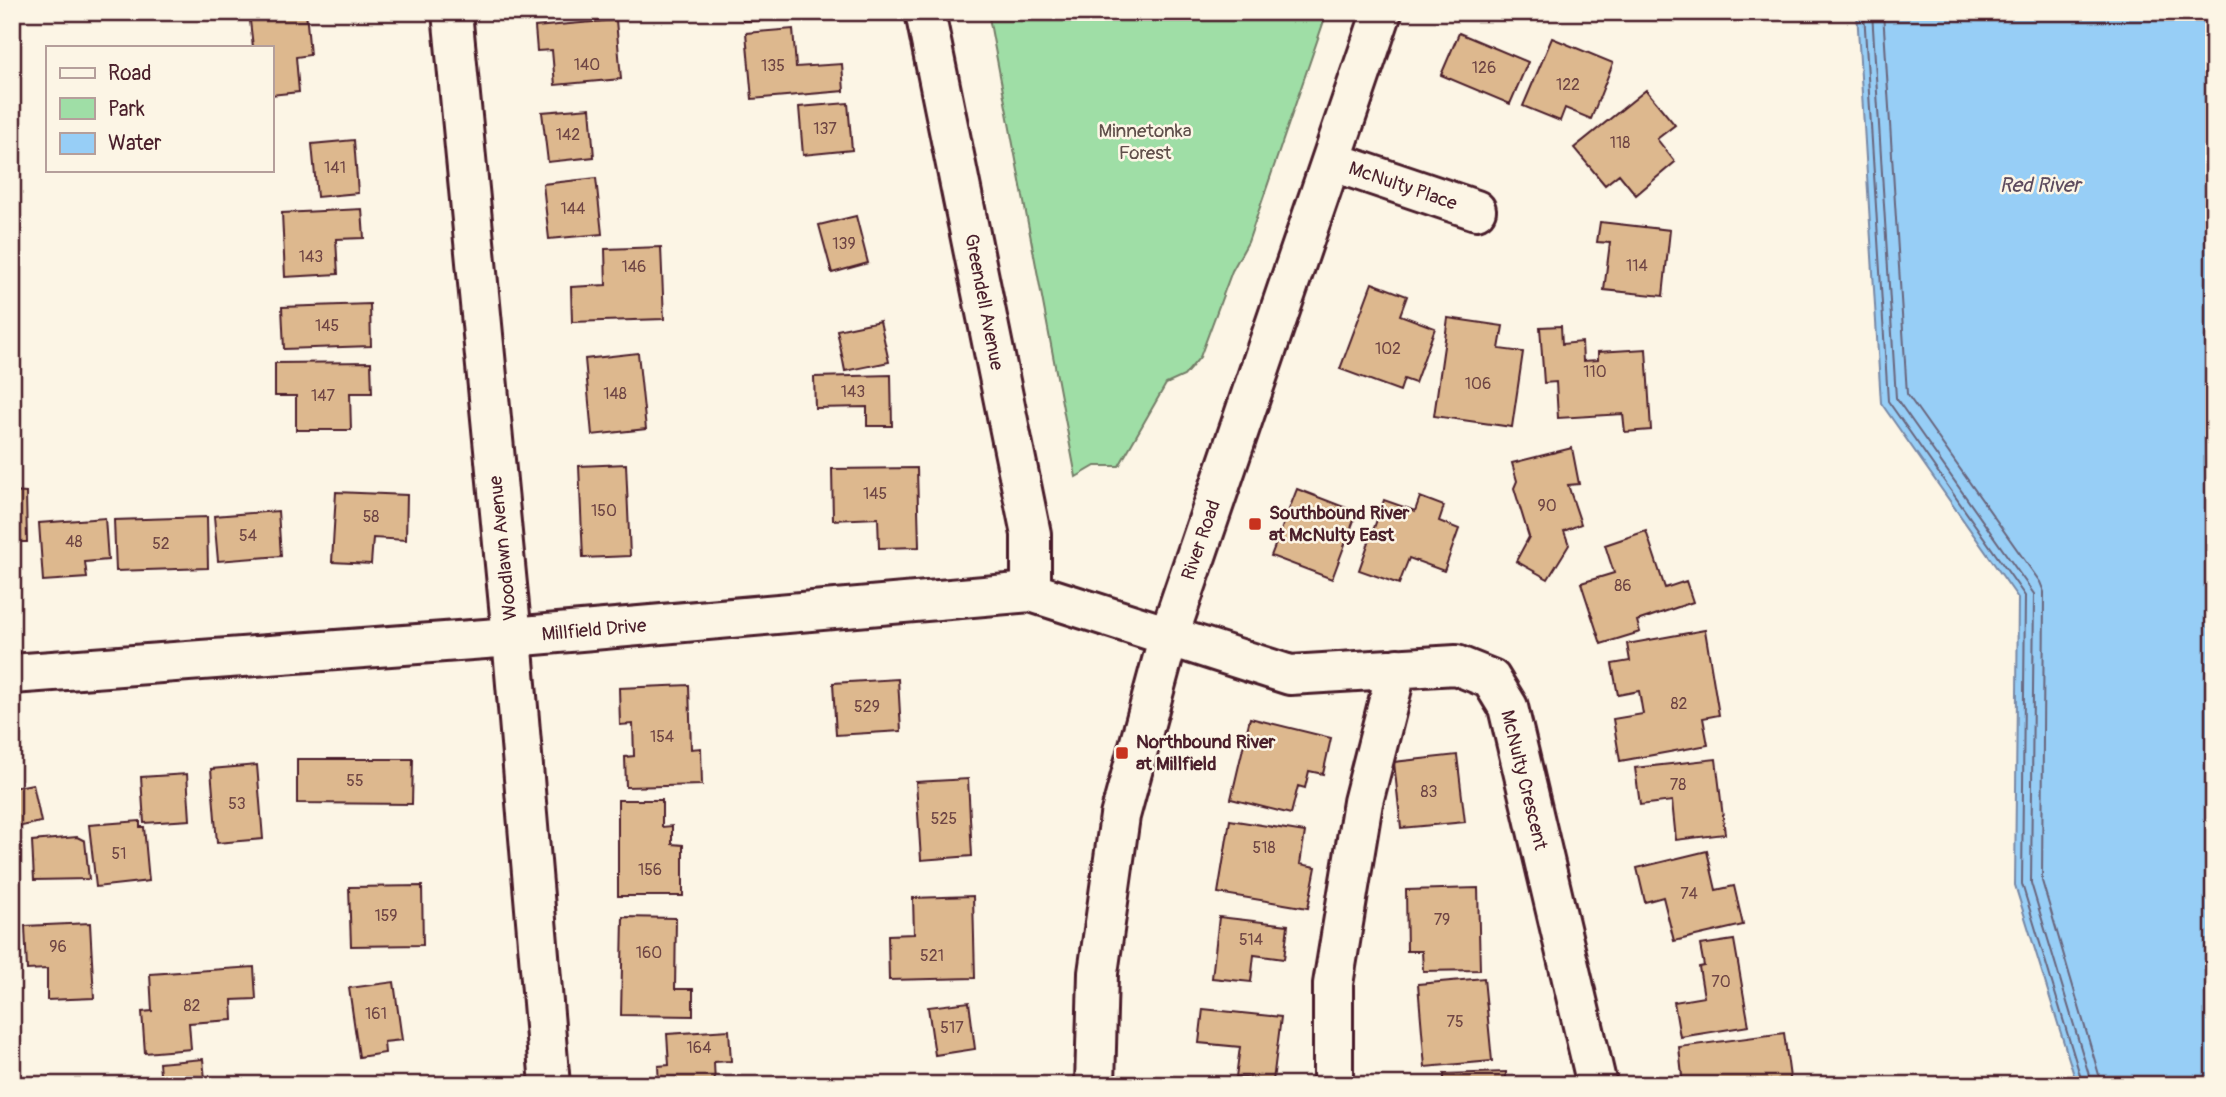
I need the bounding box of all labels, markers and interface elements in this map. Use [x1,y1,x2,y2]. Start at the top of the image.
legend [46,46,273,172]
house number: 140 [574,55,600,75]
house number: 135 [761,56,785,76]
house number: 126 [1472,58,1496,78]
text: Road [108,60,152,87]
house number: 122 [1556,75,1580,95]
text: Park [108,96,145,123]
house number: 137 [813,119,837,139]
park label: Minnetonka Forest [1099,119,1192,165]
house number: 142 [556,125,580,145]
text: Water [108,130,162,157]
house number: 118 [1610,133,1630,153]
street label: McNulty Place [1346,156,1461,216]
house number: 141 [324,158,346,178]
water label: Red River [1999,172,2083,199]
house number: 144 [561,199,585,219]
street label: Greendell Avenue [959,232,1009,373]
house number: 139 [832,234,856,254]
house number: 143 [299,247,323,267]
house number: 114 [1626,256,1648,276]
house number: 146 [622,257,646,277]
house number: 145 [315,316,339,336]
house number: 102 [1375,339,1401,359]
house number: 110 [1583,362,1607,382]
house number: 106 [1465,374,1491,394]
house number: 143 [841,382,865,402]
house number: 148 [603,384,627,404]
house number: 147 [311,386,336,406]
street label: Woodlawn Avenue [483,474,523,622]
house number: 145 [863,484,887,504]
house number: 90 [1537,496,1557,516]
street label: River Road [1176,497,1226,583]
house number: 150 [591,501,617,521]
place label: Southbound River at McNulty East [1269,501,1410,547]
house number: 58 [363,507,379,527]
marker: Southbound River at McNulty East [1247,516,1263,532]
house number: 54 [239,526,257,546]
house number: 48 [65,532,83,552]
house number: 52 [152,534,170,554]
house number: 86 [1614,576,1632,596]
street label: Millfield Drive [541,613,648,647]
house number: 82 [1670,694,1688,714]
house number: 529 [854,697,880,717]
street label: McNulty Crescent [1495,708,1553,853]
house number: 154 [650,727,674,747]
place label: Northbound River at Millfield [1136,730,1276,776]
marker: Northbound River at Millfield [1114,745,1130,761]
house number: 55 [346,771,364,791]
house number: 78 [1670,775,1686,795]
house number: 83 [1421,782,1438,802]
house number: 53 [228,794,246,814]
house number: 525 [931,809,957,829]
house number: 518 [1253,838,1276,858]
house number: 51 [112,844,126,864]
house number: 156 [638,860,662,880]
house number: 74 [1680,884,1698,904]
house number: 159 [374,906,398,926]
house number: 79 [1434,910,1450,930]
house number: 514 [1239,930,1263,950]
house number: 96 [49,937,67,957]
house number: 160 [636,943,662,963]
house number: 521 [920,946,944,966]
house number: 70 [1711,972,1731,992]
house number: 82 [183,996,201,1016]
house number: 161 [365,1004,387,1024]
house number: 75 [1446,1012,1464,1032]
house number: 517 [940,1018,964,1038]
house number: 164 [687,1038,711,1058]

